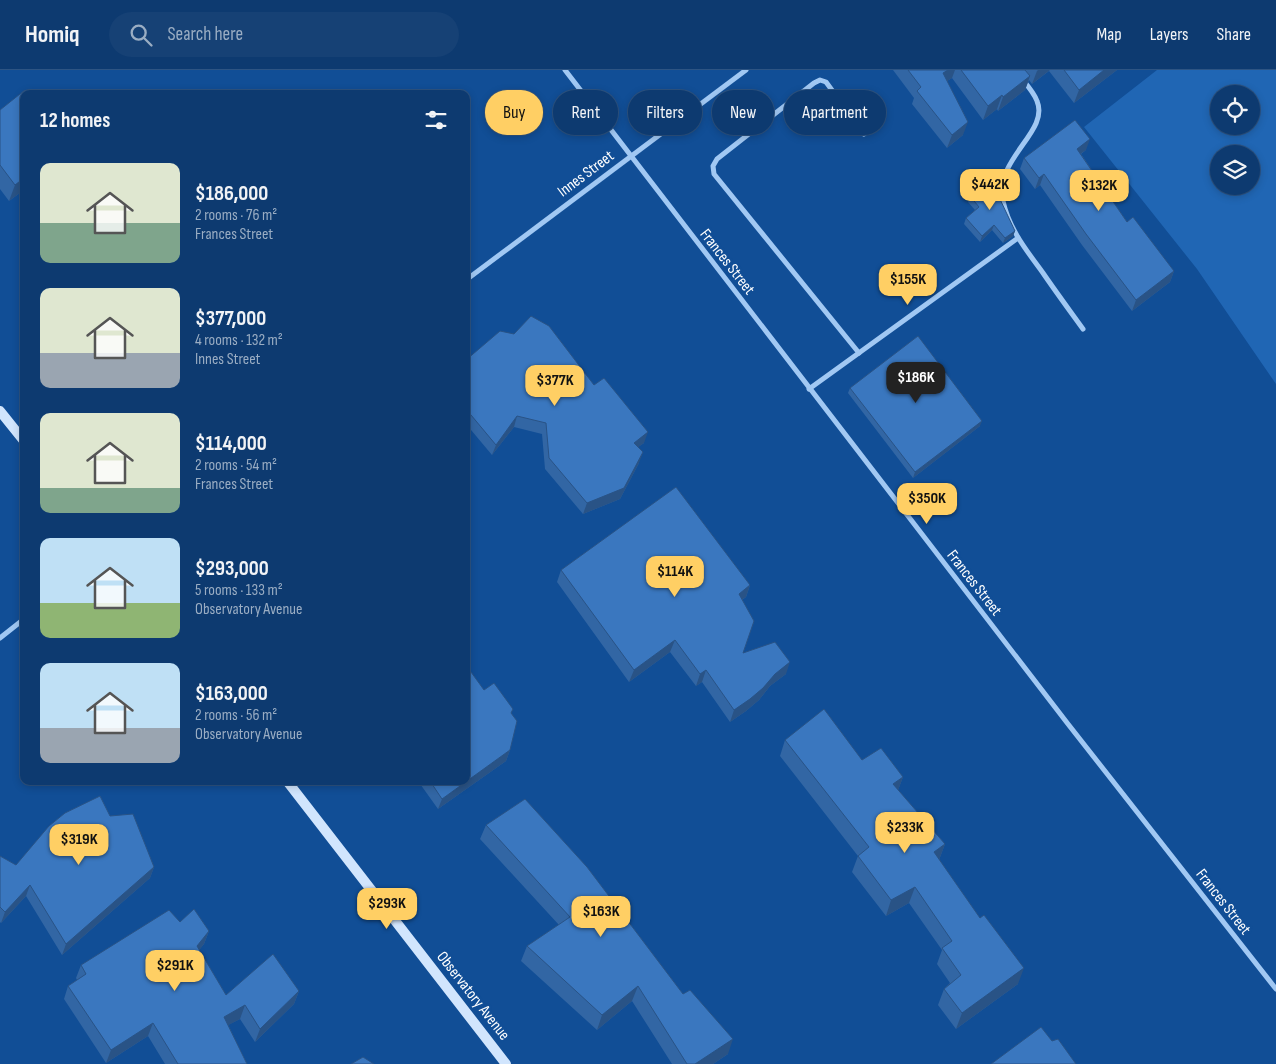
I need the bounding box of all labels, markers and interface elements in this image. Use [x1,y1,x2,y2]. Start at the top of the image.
search box [109,12,459,57]
text: Homiq [25,20,79,49]
icon: search [127,21,155,49]
text: Search here [167,23,243,46]
text: Map [1097,24,1122,45]
text: Layers [1150,24,1189,45]
text: Share [1217,24,1251,45]
map controls [1210,85,1260,195]
button: locate [1210,85,1260,135]
chip: Buy [485,90,543,135]
chip: Rent [553,90,618,135]
chip: Filters [628,90,702,135]
chip: New [712,90,774,135]
chip: Apartment [784,90,886,135]
icon: filters [422,106,450,134]
text: 12 homes [40,108,110,133]
button: layers [1210,145,1260,195]
street label: Innes Street [554,147,618,201]
pin: $442K [955,168,1025,211]
pin: $132K [1064,170,1134,212]
text: $442K [971,175,1009,194]
text: $132K [1081,176,1117,195]
text: $186,000 [195,181,268,206]
icon: home [80,183,140,243]
text: 2 rooms · 76 m² [195,206,277,225]
text: Frances Street [195,225,273,244]
street label: Frances Street [695,225,759,299]
pin: $155K [873,264,943,306]
text: $155K [890,270,926,289]
text: $377,000 [195,306,266,331]
icon: home [80,308,140,368]
text: 4 rooms · 132 m² [195,331,283,350]
text: Innes Street [195,350,260,369]
pin: $186K [881,362,951,404]
pin: $377K [520,364,590,407]
text: $186K [897,368,935,387]
text: $377K [536,371,574,390]
text: $114,000 [195,431,267,456]
icon: home [80,433,140,493]
text: 2 rooms · 54 m² [195,456,277,475]
text: Frances Street [195,475,273,494]
pin: $350K [892,482,962,525]
text: $350K [908,489,946,508]
street label: Frances Street [942,546,1006,620]
text: $293,000 [195,556,269,581]
pin: $114K [640,556,710,598]
icon: home [80,558,140,618]
text: $114K [657,562,693,581]
text: 5 rooms · 133 m² [195,581,283,600]
text: Observatory Avenue [195,600,303,619]
text: $163,000 [195,681,268,706]
icon: home [80,683,140,743]
text: 2 rooms · 56 m² [195,706,277,725]
text: Observatory Avenue [195,725,303,744]
pin: $233K [870,812,940,854]
text: $233K [886,818,924,837]
pin: $319K [44,824,114,866]
text: $319K [60,830,98,849]
street label: Frances Street [1191,865,1255,939]
pin: $293K [352,888,422,930]
text: $293K [368,894,406,913]
pin: $163K [566,896,636,938]
text: $163K [582,902,620,921]
street label: Observatory Avenue [432,948,514,1044]
pin: $291K [140,950,210,992]
text: $291K [156,956,194,975]

